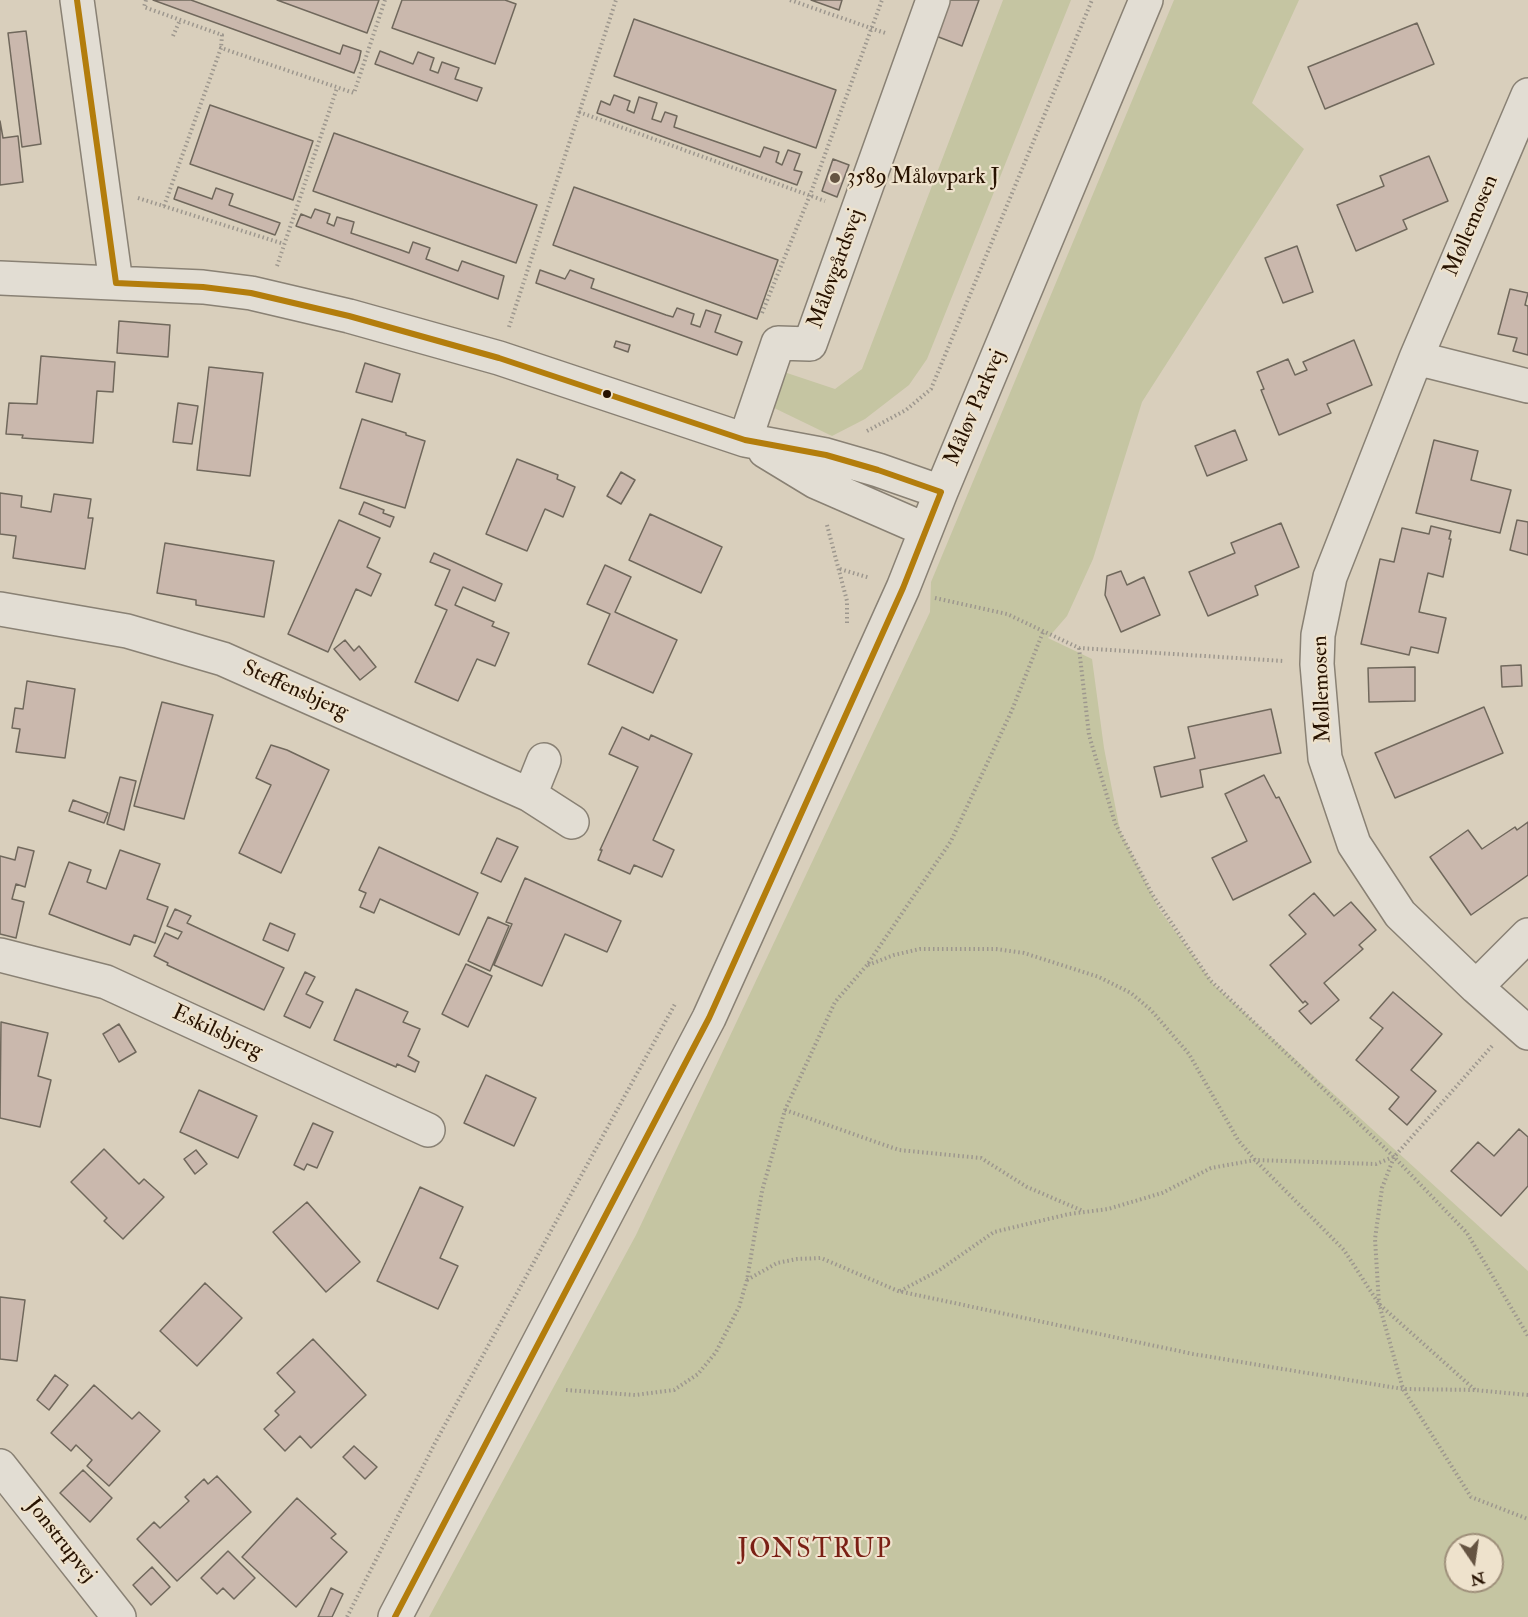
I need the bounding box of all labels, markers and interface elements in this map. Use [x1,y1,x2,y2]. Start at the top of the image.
place label: 3589 Måløvpark J [847,165,999,191]
marker: 3589 Måløvpark J [828,171,842,185]
street label: Møllemosen [1439,171,1505,281]
street label: Måløvgårdsvej [803,206,871,332]
street label: Måløv Parkvej [940,346,1012,470]
unlabelled marker [601,388,613,400]
street label: Møllemosen [1308,635,1338,743]
street label: Steffensbjerg [238,656,352,726]
street label: Eskilsbjerg [167,1001,267,1065]
street label: Jonstrupvej [19,1494,101,1588]
north arrow [1444,1533,1504,1593]
district label: JONSTRUP [737,1535,893,1567]
text: N [1468,1567,1487,1590]

